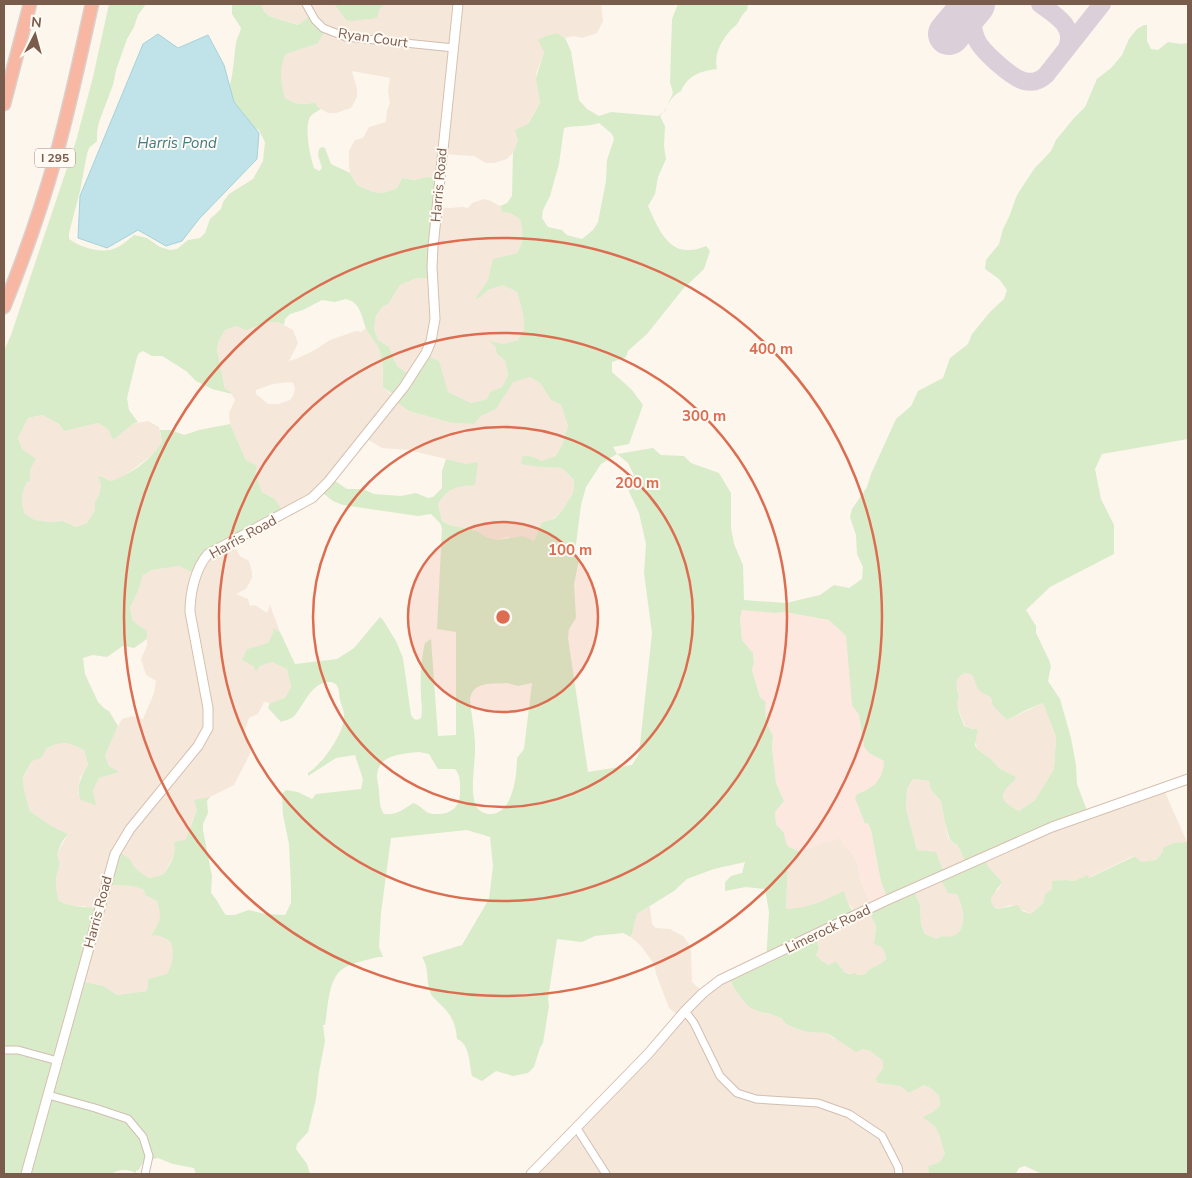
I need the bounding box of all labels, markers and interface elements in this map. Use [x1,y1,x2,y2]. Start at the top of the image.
north arrow [10,10,60,60]
text: N [30,13,43,33]
street label: Ryan Court [337,24,409,52]
water label: Harris Pond [137,133,217,153]
street label: Harris Road [426,147,452,223]
road number: I 295 [35,148,75,168]
text: 400 m [749,339,793,359]
text: 300 m [682,406,726,426]
text: 200 m [615,473,659,493]
street label: Harris Road [206,511,280,563]
text: 100 m [548,540,592,560]
centre of rings [494,608,512,626]
street label: Harris Road [79,874,117,950]
street label: Limerock Road [782,900,874,958]

